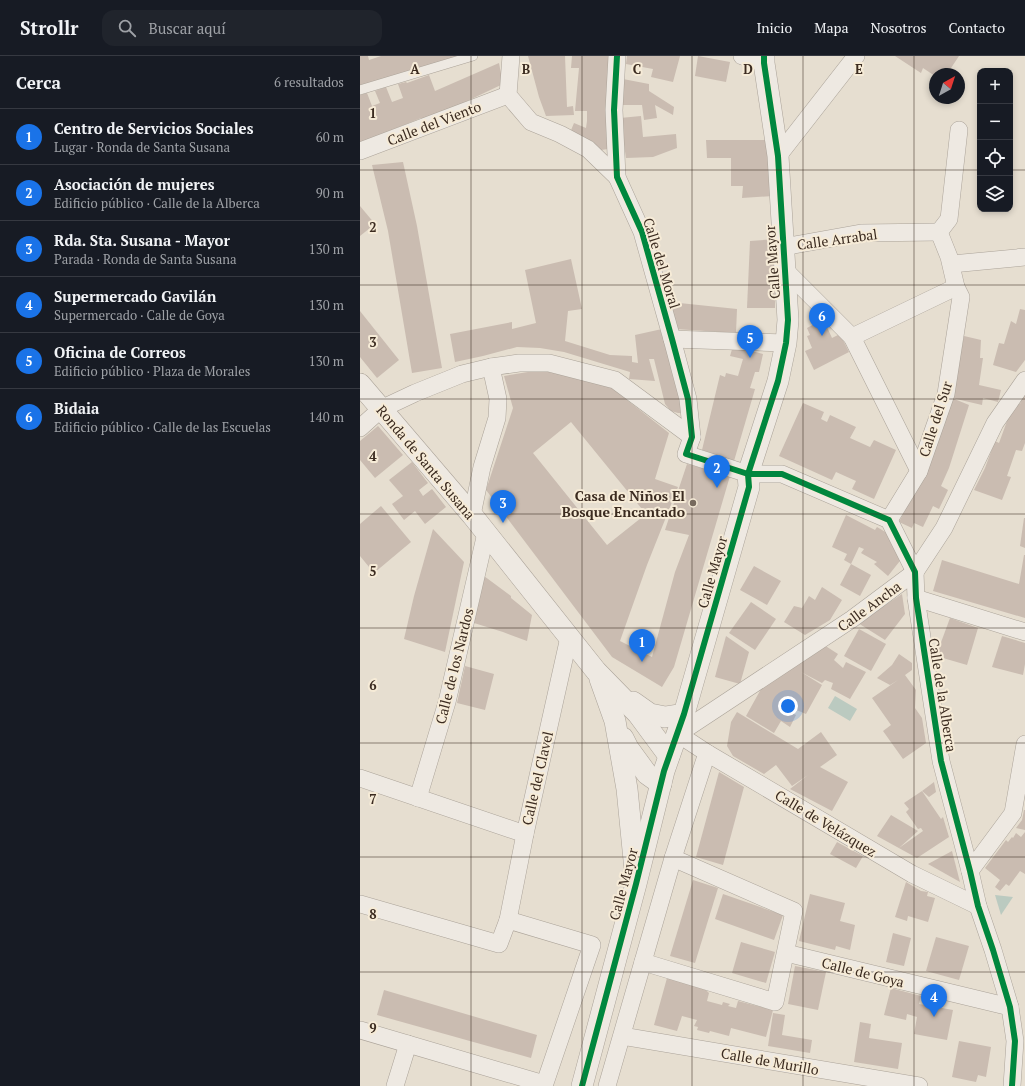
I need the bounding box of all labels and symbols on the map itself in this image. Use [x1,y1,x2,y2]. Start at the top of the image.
text: A [410,60,420,78]
text: B [522,60,530,78]
text: C [633,60,641,78]
text: D [743,60,753,78]
text: E [855,60,863,78]
north arrow [929,68,965,104]
street label: Calle del Viento [384,96,484,150]
text: 1 [369,104,377,122]
street label: Calle del Moral [639,215,685,311]
text: 2 [369,218,377,236]
street label: Calle Mayor [760,224,784,300]
street label: Calle Arrabal [796,224,878,254]
pin: 6 [809,303,835,336]
pin: 5 [737,325,763,358]
text: 3 [369,333,377,351]
street label: Calle del Sur [914,378,956,459]
street label: Ronda de Santa Susana [373,401,479,523]
text: 4 [369,447,377,465]
pin: 2 [704,455,730,488]
place label: Casa de Niños El Bosque Encantado [562,486,685,521]
pin: 3 [490,490,516,523]
marker: Casa de Niños El Bosque Encantado [688,498,698,508]
street label: Calle Mayor [693,533,732,610]
text: 5 [369,562,377,580]
street label: Calle Ancha [833,576,905,636]
street label: Calle de los Nardos [430,606,478,726]
pin: 1 [629,629,655,662]
street label: Calle de la Alberca [925,637,961,753]
text: 6 [369,676,377,694]
your location [778,696,798,716]
street label: Calle del Clavel [517,729,557,827]
street label: Calle de Velázquez [772,785,881,861]
text: 7 [369,790,377,808]
street label: Calle Mayor [604,845,642,922]
text: 8 [369,905,377,923]
street label: Calle de Goya [820,953,906,991]
pin: 4 [921,984,947,1017]
text: 9 [369,1019,377,1037]
street label: Calle de Murillo [720,1043,821,1079]

